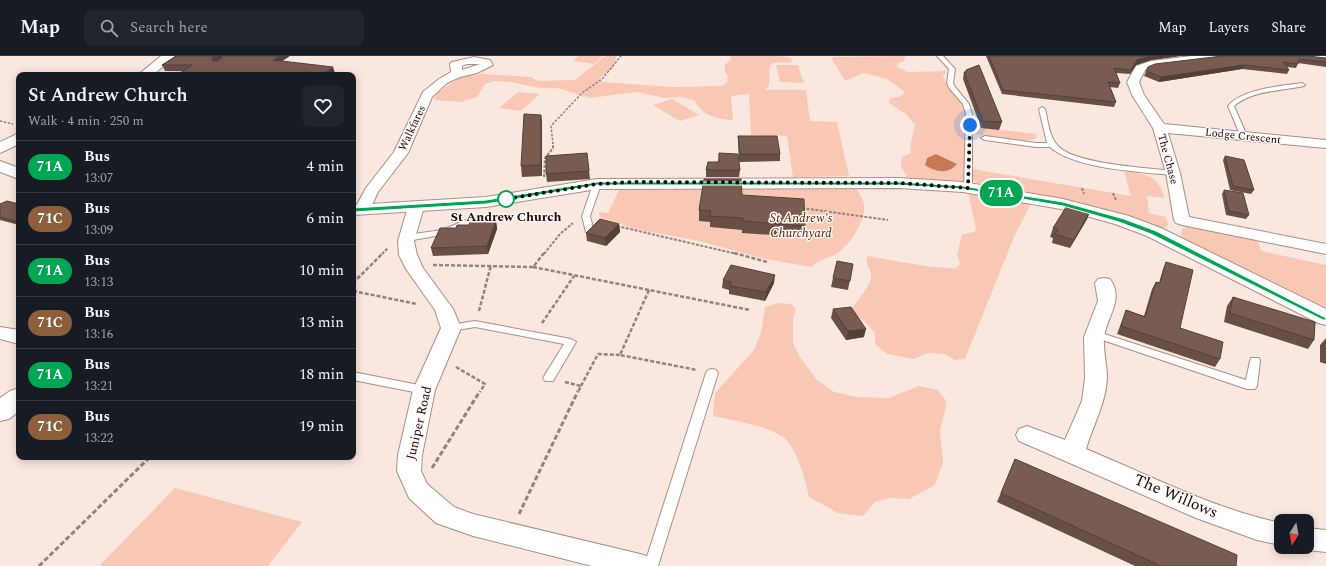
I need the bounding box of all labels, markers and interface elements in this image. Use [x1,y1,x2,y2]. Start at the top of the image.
search box [84,10,364,46]
text: Map [20,13,60,42]
text: Search here [130,16,208,39]
icon: search [98,17,120,39]
text: Map [1158,17,1187,38]
text: Layers [1209,17,1249,38]
text: Share [1271,17,1306,38]
text: St Andrew Church [28,81,188,110]
button: heart [302,85,344,127]
street label: Walkfares [394,102,430,154]
text: Walk · 4 min · 250 m [28,111,144,131]
your location [960,115,980,135]
street label: Lodge Crescent [1204,124,1282,148]
street label: The Chase [1153,132,1183,186]
text: Bus [84,145,110,168]
text: 4 min [306,155,344,178]
text: 71A [37,156,63,177]
text: 13:07 [84,168,113,188]
line badge: 71A [978,180,1024,206]
text: 71A [988,182,1014,203]
marker: St Andrew Church [497,190,515,208]
text: Bus [84,197,110,220]
text: 6 min [306,207,344,230]
place label: St Andrew Church [451,207,561,227]
text: 71C [37,208,63,229]
park label: St Andrew's Churchyard [770,208,833,243]
text: 13:09 [84,220,113,240]
text: Bus [84,249,110,272]
text: 10 min [299,259,344,282]
text: 71A [37,260,63,281]
text: 13:13 [84,272,113,292]
text: Bus [84,301,110,324]
text: 13 min [299,311,344,334]
text: 71C [37,312,63,333]
text: 13:16 [84,324,113,344]
text: Bus [84,353,110,376]
text: 18 min [299,363,344,386]
text: 71A [37,364,63,385]
text: 13:21 [84,376,113,396]
street label: Juniper Road [401,384,437,462]
text: Bus [84,405,110,428]
text: 19 min [299,415,344,438]
text: 71C [37,416,63,437]
text: 13:22 [84,428,113,448]
street label: The Willows [1130,467,1222,525]
north arrow [1274,514,1314,554]
map controls [1274,514,1314,554]

